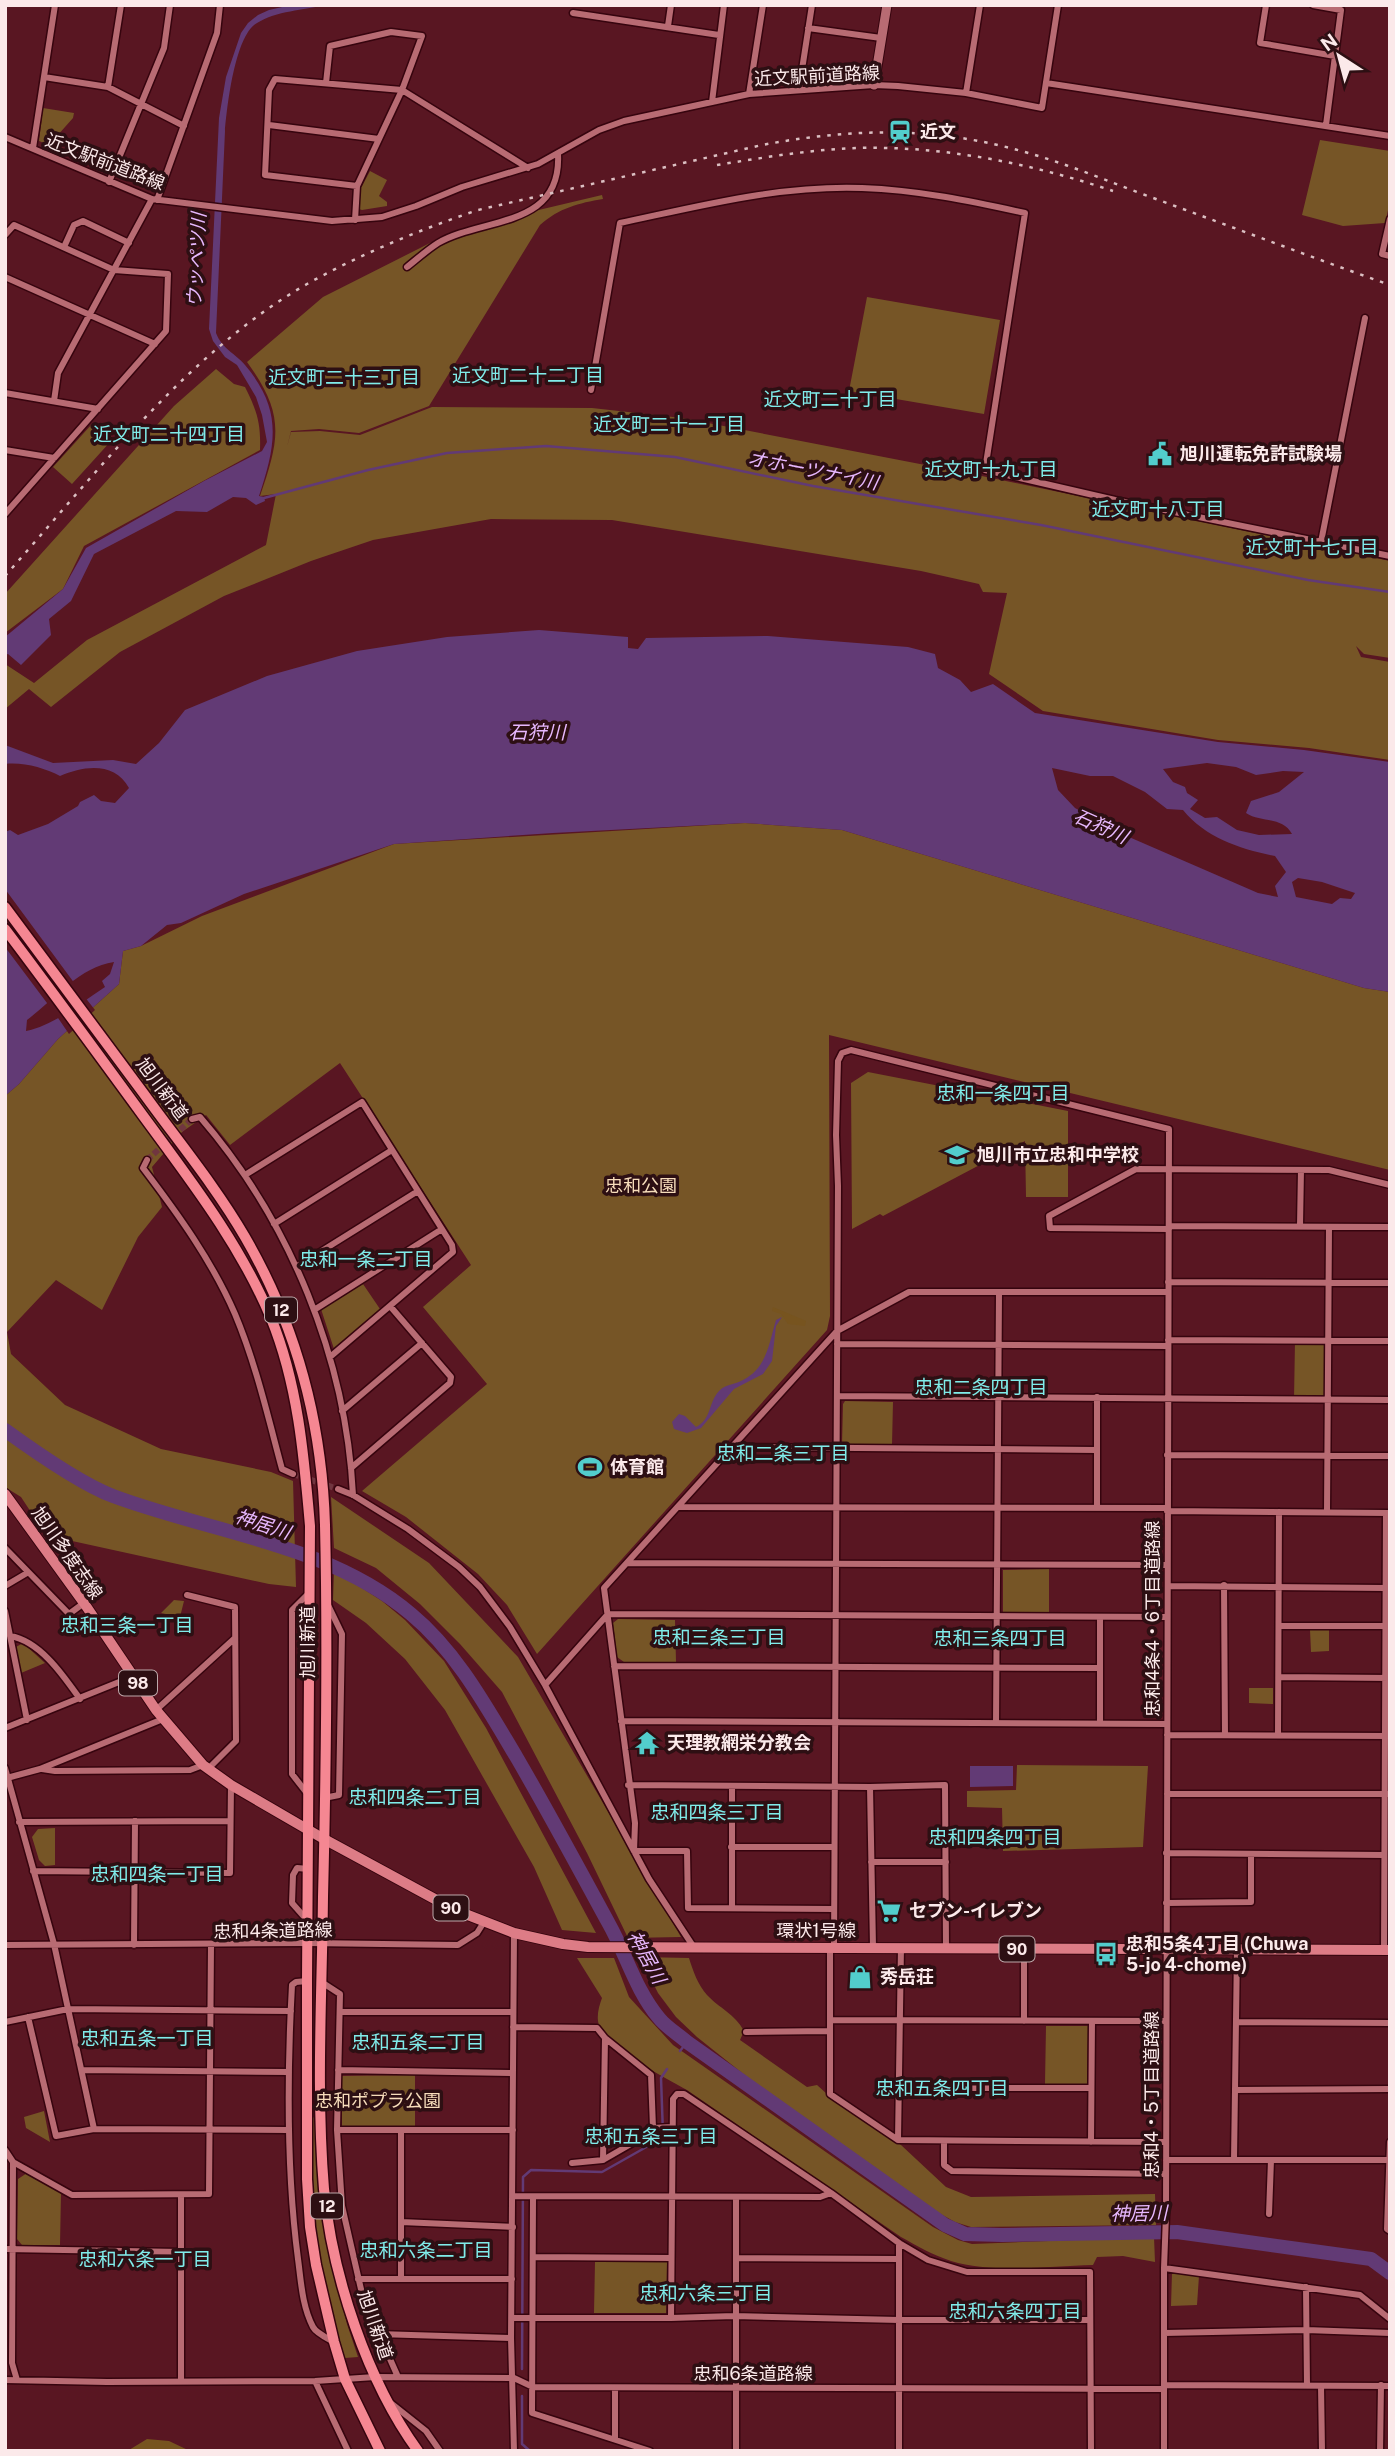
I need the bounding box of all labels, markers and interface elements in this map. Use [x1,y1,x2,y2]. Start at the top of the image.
north arrow [1304,21,1374,91]
text: N [1317,29,1341,56]
street label: 近文駅前道路線 [754,62,880,89]
station icon: 近文 [886,118,914,146]
place label: 近文 [920,121,956,142]
street label: 近文駅前道路線 [43,129,168,194]
water label: ウッペツ川 [183,210,210,308]
district label: 近文町二十二丁目 [452,364,604,386]
district label: 近文町二十三丁目 [268,366,420,388]
district label: 近文町二十丁目 [763,388,897,410]
district label: 近文町二十一丁目 [593,413,745,435]
district label: 近文町二十四丁目 [93,423,245,445]
public building icon: 旭川運転免許試験場 [1146,440,1174,468]
place label: 旭川運転免許試験場 [1180,443,1342,464]
water label: オホーツナイ川 [746,447,882,494]
district label: 近文町十九丁目 [924,458,1058,480]
district label: 近文町十八丁目 [1091,498,1225,520]
district label: 近文町十七丁目 [1245,536,1379,558]
water label: 石狩川 [508,721,567,743]
water label: 石狩川 [1070,804,1133,848]
street label: 旭川新道 [132,1054,192,1124]
district label: 忠和一条四丁目 [936,1082,1070,1104]
school or university icon: 旭川市立忠和中学校 [943,1141,971,1169]
place label: 旭川市立忠和中学校 [977,1144,1139,1165]
park label: 忠和公園 [605,1175,677,1196]
district label: 忠和一条二丁目 [299,1248,433,1270]
road number: 12 [265,1298,297,1322]
district label: 忠和二条四丁目 [914,1376,1048,1398]
district label: 忠和二条三丁目 [716,1442,850,1464]
sports icon: 体育館 [576,1453,604,1481]
place label: 体育館 [610,1456,664,1477]
street label: 旭川多度志線 [28,1502,107,1603]
water label: 神居川 [232,1505,295,1544]
street label: 忠和4条4・6丁目道路線 [1142,1521,1163,1717]
street label: 旭川新道 [297,1606,318,1678]
district label: 忠和三条一丁目 [60,1614,194,1636]
district label: 忠和三条三丁目 [652,1626,786,1648]
district label: 忠和三条四丁目 [933,1627,1067,1649]
road number: 98 [119,1670,157,1695]
temple icon: 天理教網栄分教会 [633,1729,661,1757]
place label: 天理教網栄分教会 [667,1732,811,1753]
district label: 忠和四条二丁目 [348,1786,482,1808]
district label: 忠和四条三丁目 [650,1801,784,1823]
district label: 忠和四条四丁目 [928,1826,1062,1848]
district label: 忠和四条一丁目 [90,1863,224,1885]
road number: 90 [434,1896,468,1920]
supermarket icon: セブン-イレブン [875,1897,903,1925]
place label: セブン-イレブン [909,1900,1042,1921]
street label: 忠和4条道路線 [213,1919,333,1942]
street label: 環状1号線 [776,1920,856,1941]
water label: 神居川 [624,1927,671,1989]
place label: 忠和5条4丁目 (Chuwa 5-jo 4-chome) [1126,1933,1308,1975]
road number: 90 [1000,1937,1034,1962]
bus stop icon: 忠和5条4丁目 (Chuwa 5-jo 4-chome) [1092,1940,1120,1968]
shop icon: 秀岳荘 [846,1963,874,1991]
place label: 秀岳荘 [880,1966,934,1987]
street label: 忠和4・5丁目道路線 [1141,2012,1162,2178]
district label: 忠和五条一丁目 [80,2027,214,2049]
district label: 忠和五条二丁目 [351,2031,485,2053]
district label: 忠和五条四丁目 [875,2077,1009,2099]
park label: 忠和ポプラ公園 [315,2090,441,2111]
district label: 忠和五条三丁目 [584,2125,718,2147]
road number: 12 [311,2194,343,2218]
water label: 神居川 [1110,2201,1170,2224]
district label: 忠和六条二丁目 [359,2239,493,2261]
district label: 忠和六条一丁目 [78,2248,212,2270]
district label: 忠和六条三丁目 [639,2282,773,2304]
street label: 旭川新道 [354,2287,397,2362]
district label: 忠和六条四丁目 [948,2300,1082,2322]
street label: 忠和6条道路線 [693,2363,813,2384]

